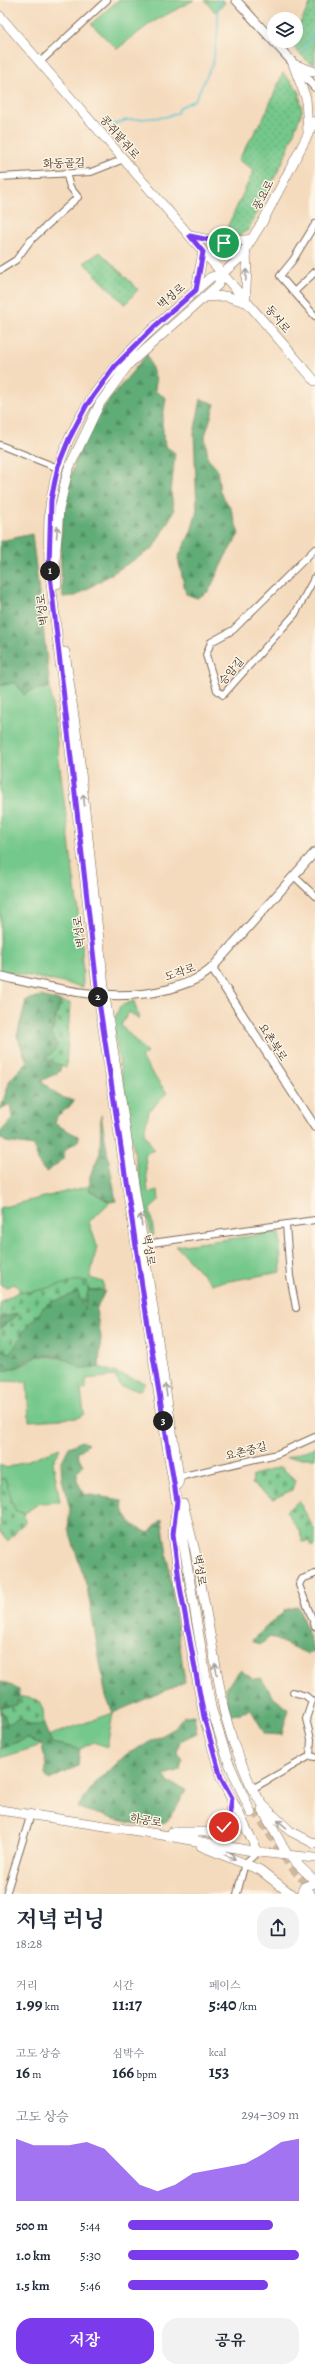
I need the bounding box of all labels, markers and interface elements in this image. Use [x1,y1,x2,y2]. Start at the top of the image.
map controls [267,12,303,48]
button: layers [267,12,303,48]
street label: 콩쥐팥쥐로 [97,112,143,163]
street label: 화동골길 [43,155,86,172]
street label: 풍요로 [250,177,278,213]
pin [207,226,241,260]
icon: arrive [213,232,235,254]
one-way arrow [242,269,249,282]
street label: 벽성로 [154,280,189,312]
street label: 동서로 [262,302,294,337]
one-way arrow [54,526,61,539]
pin: 1 [40,561,60,581]
text: 1 [48,563,52,578]
street label: 벽성로 [33,593,52,627]
street label: 승암길 [215,654,247,688]
one-way arrow [80,794,88,807]
street label: 벽성로 [70,915,89,949]
street label: 도작로 [163,960,198,985]
pin: 2 [88,987,108,1007]
text: 2 [95,989,101,1004]
street label: 요촌북로 [255,1020,291,1064]
one-way arrow [137,1214,145,1227]
street label: 벽성로 [139,1233,158,1267]
one-way arrow [162,1384,170,1397]
pin: 3 [153,1411,173,1431]
text: 3 [161,1413,165,1428]
street label: 요촌중길 [224,1439,269,1464]
street label: 벽성로 [190,1553,209,1587]
one-way arrow [212,1663,220,1676]
street label: 하공로 [129,1810,163,1831]
pin [207,1810,241,1844]
icon: check [213,1816,235,1838]
one-way arrow [276,1819,287,1828]
one-way arrow [224,1854,236,1862]
text: 저녁 러닝 [16,1905,105,1935]
button: share [257,1907,299,1949]
text: 18:28 [16,1935,42,1952]
text: 거리 [16,1978,37,1993]
text: 시간 [112,1978,134,1993]
text: 페이스 [209,1978,241,1993]
text: 1.99 [16,1993,43,2016]
text: 11:17 [112,1993,142,2016]
text: 5:40 [209,1993,237,2016]
text: km [43,1999,59,2014]
text: /km [237,1999,257,2014]
text: kcal [209,2045,226,2060]
text: 고도 상승 [16,2046,61,2061]
text: 심박수 [112,2046,144,2061]
text: 153 [209,2060,229,2083]
text: 16 [16,2061,30,2084]
text: 166 [112,2061,134,2084]
text: m [30,2067,41,2082]
text: bpm [134,2067,157,2082]
text: 294–309 m [241,2106,299,2123]
text: 고도 상승 [16,2108,69,2125]
text: 500 m [16,2217,48,2234]
text: 5:44 [80,2217,100,2234]
text: 1.0 km [16,2247,51,2264]
text: 5:30 [80,2247,101,2264]
text: 1.5 km [16,2277,50,2294]
text: 5:46 [80,2277,101,2294]
button: 저장 [16,2318,154,2364]
button: 공유 [162,2318,299,2364]

